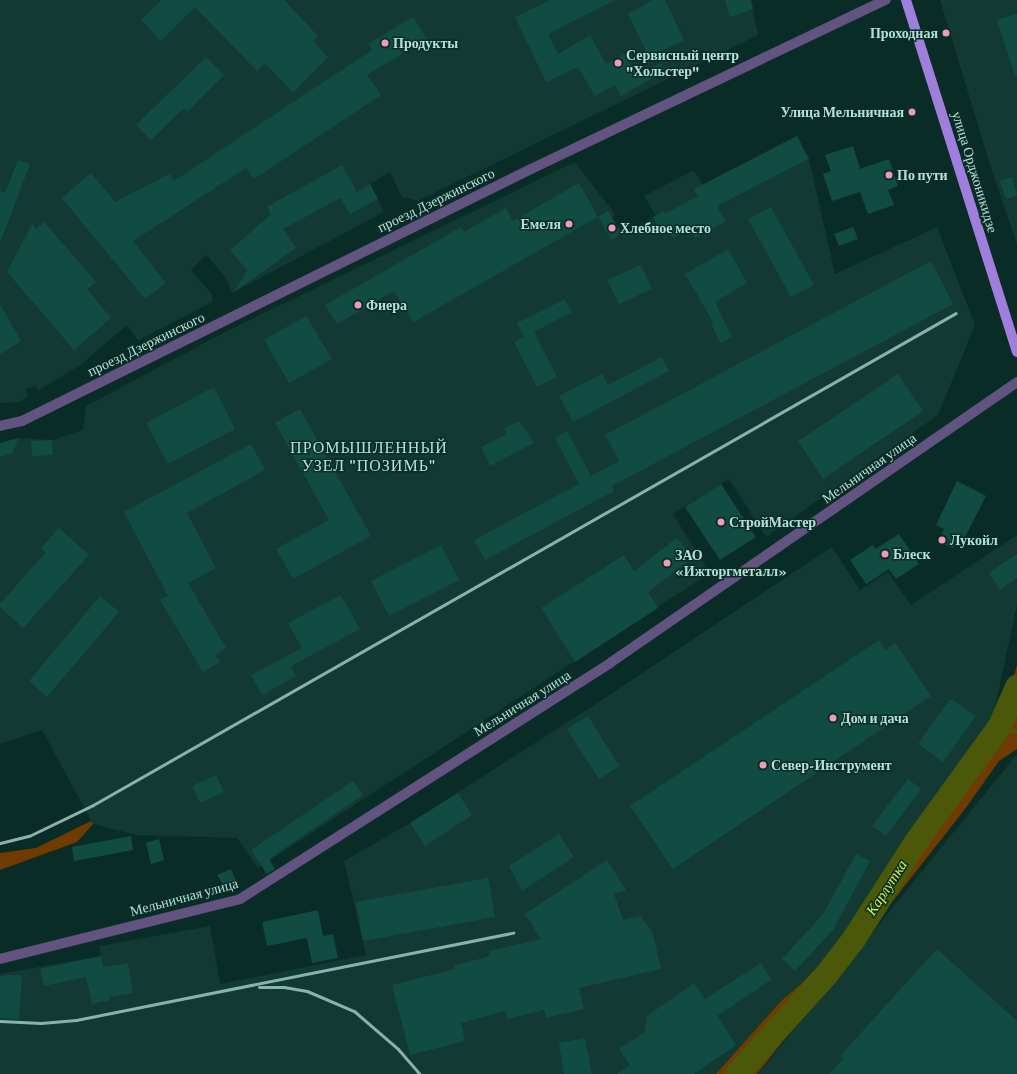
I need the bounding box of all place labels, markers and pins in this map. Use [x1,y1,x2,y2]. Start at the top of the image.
place label: Проходная [870,25,938,41]
marker: Проходная [941,28,951,38]
place label: Продукты [393,35,458,51]
marker: Продукты [380,38,390,48]
place label: Сервисный центр "Хольстер" [626,47,739,80]
marker: Сервисный центр "Хольстер" [613,58,623,68]
place label: Улица Мельничная [780,104,904,120]
marker: Улица Мельничная [907,107,917,117]
place label: По пути [897,167,948,183]
marker: По пути [884,170,894,180]
place label: Емеля [520,216,561,232]
marker: Емеля [564,219,574,229]
place label: Хлебное место [620,220,711,236]
marker: Хлебное место [607,223,617,233]
place label: Фиера [366,297,407,313]
marker: Фиера [353,300,363,310]
place label: СтройМастер [729,514,816,530]
marker: СтройМастер [716,517,726,527]
place label: Лукойл [950,532,998,548]
marker: Лукойл [937,535,947,545]
place label: Блеск [893,546,931,562]
place label: ЗАО «Ижторгметалл» [675,547,787,580]
marker: Блеск [880,549,890,559]
marker: ЗАО «Ижторгметалл» [662,558,672,568]
place label: Дом и дача [841,710,909,726]
marker: Дом и дача [828,713,838,723]
place label: Север-Инструмент [771,757,892,773]
marker: Север-Инструмент [758,760,768,770]

